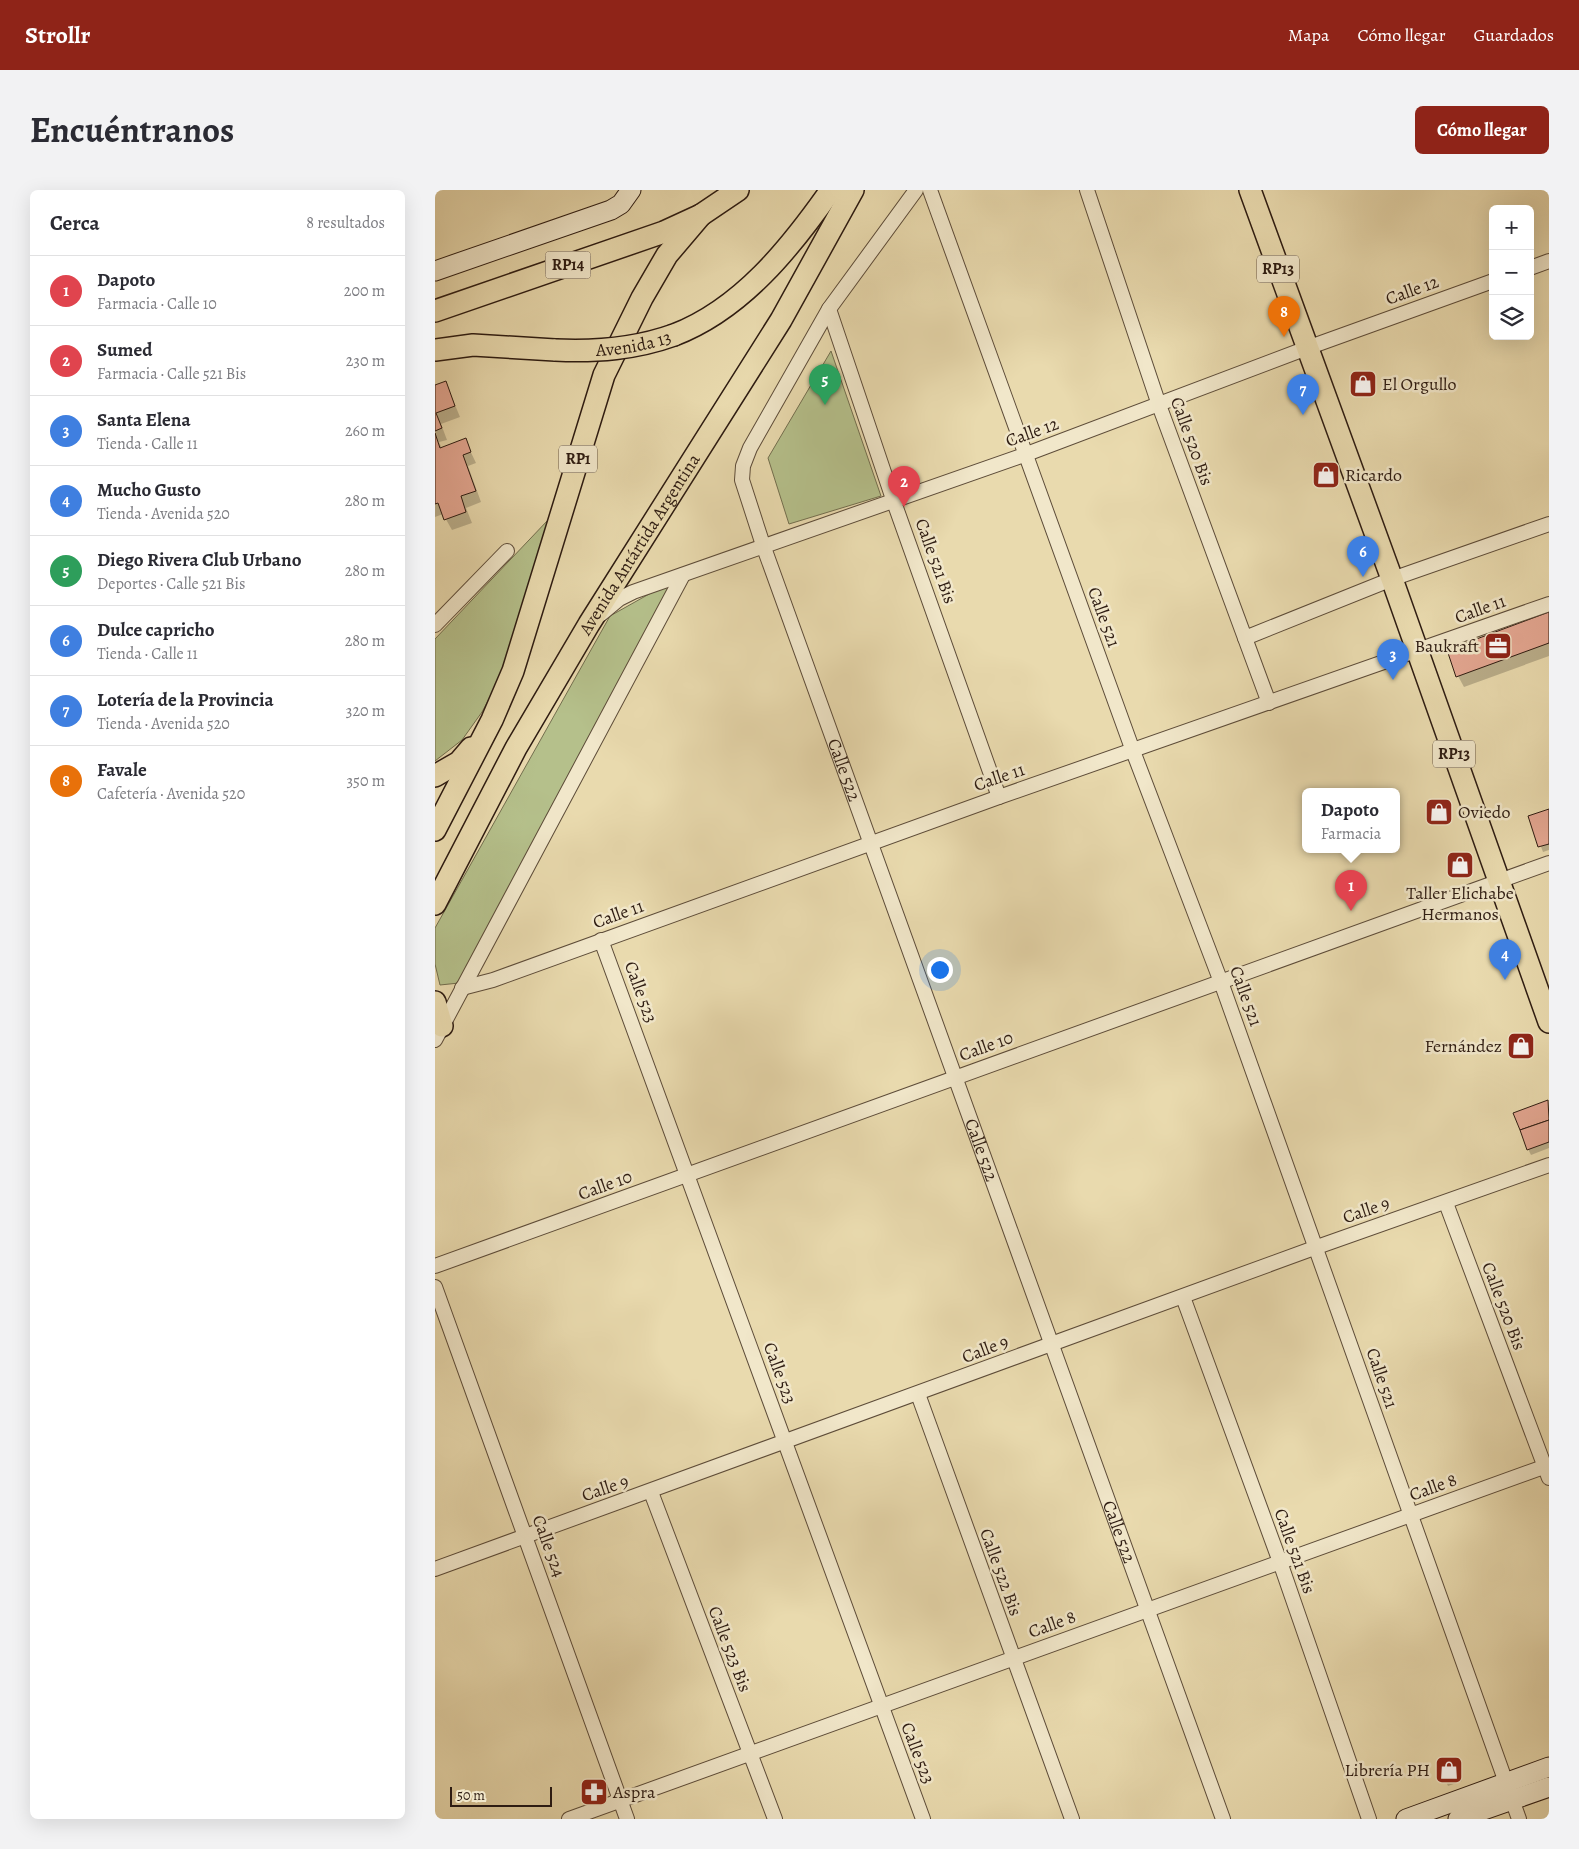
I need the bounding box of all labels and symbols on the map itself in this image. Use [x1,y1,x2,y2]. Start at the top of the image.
road number: RP14 [545,252,591,278]
road number: RP13 [1257,256,1299,282]
street label: Calle 12 [1382,269,1442,311]
pin: 8 [1268,296,1300,337]
street label: Avenida 13 [594,325,674,362]
pin: 5 [809,364,841,405]
shop icon: El Orgullo [1348,369,1378,399]
place label: El Orgullo [1382,372,1456,396]
pin: 7 [1287,374,1319,415]
street label: Calle 520 Bis [1165,393,1219,489]
street label: Calle 12 [1002,411,1062,453]
road number: RP1 [559,445,597,472]
street label: Avenida Antártida Argentina [573,449,706,640]
shop icon: Ricardo [1311,460,1341,490]
place label: Ricardo [1345,463,1402,487]
pin: 2 [888,466,920,507]
street label: Calle 521 Bis [910,515,962,607]
pin: 6 [1347,536,1379,577]
street label: Calle 521 [1082,584,1126,650]
street label: Calle 11 [1451,589,1509,629]
office icon: Baukraft [1483,631,1513,661]
place label: Baukraft [1414,634,1479,658]
pin: 3 [1377,639,1409,680]
street label: Calle 522 [822,735,867,805]
road number: RP13 [1433,740,1475,768]
street label: Calle 11 [970,757,1028,797]
shop icon: Oviedo [1424,797,1454,827]
place label: Oviedo [1458,800,1510,824]
shop icon: Taller Elichabe Hermanos [1445,850,1475,880]
pin: 1 [1335,870,1367,911]
place label: Taller Elichabe Hermanos [1406,881,1514,926]
street label: Calle 11 [589,894,647,934]
pin: 4 [1489,939,1521,980]
your location [927,957,953,983]
street label: Calle 523 [619,958,663,1026]
street label: Calle 521 [1224,963,1268,1029]
street label: Calle 10 [956,1025,1016,1067]
shop icon: Fernández [1506,1031,1536,1061]
place label: Fernández [1425,1034,1502,1058]
street label: Calle 522 [959,1115,1004,1185]
street label: Calle 10 [575,1164,635,1206]
street label: Calle 9 [1339,1191,1393,1229]
street label: Calle 520 Bis [1476,1259,1532,1353]
street label: Calle 9 [958,1329,1012,1369]
street label: Calle 523 [758,1339,802,1407]
street label: Calle 521 [1360,1345,1404,1411]
street label: Calle 8 [1406,1467,1460,1507]
street label: Calle 9 [578,1469,632,1507]
street label: Calle 522 [1097,1497,1142,1567]
street label: Calle 521 Bis [1269,1505,1321,1597]
street label: Calle 524 [527,1512,571,1580]
street label: Calle 522 Bis [974,1525,1028,1619]
street label: Calle 523 Bis [703,1603,757,1695]
street label: Calle 8 [1025,1604,1079,1644]
street label: Calle 523 [895,1719,941,1787]
shop icon: Librería PH [1434,1755,1464,1785]
place label: Librería PH [1344,1758,1430,1782]
pharmacy icon: Aspra [579,1777,609,1807]
place label: Aspra [612,1780,656,1804]
scale bar [450,1784,553,1807]

